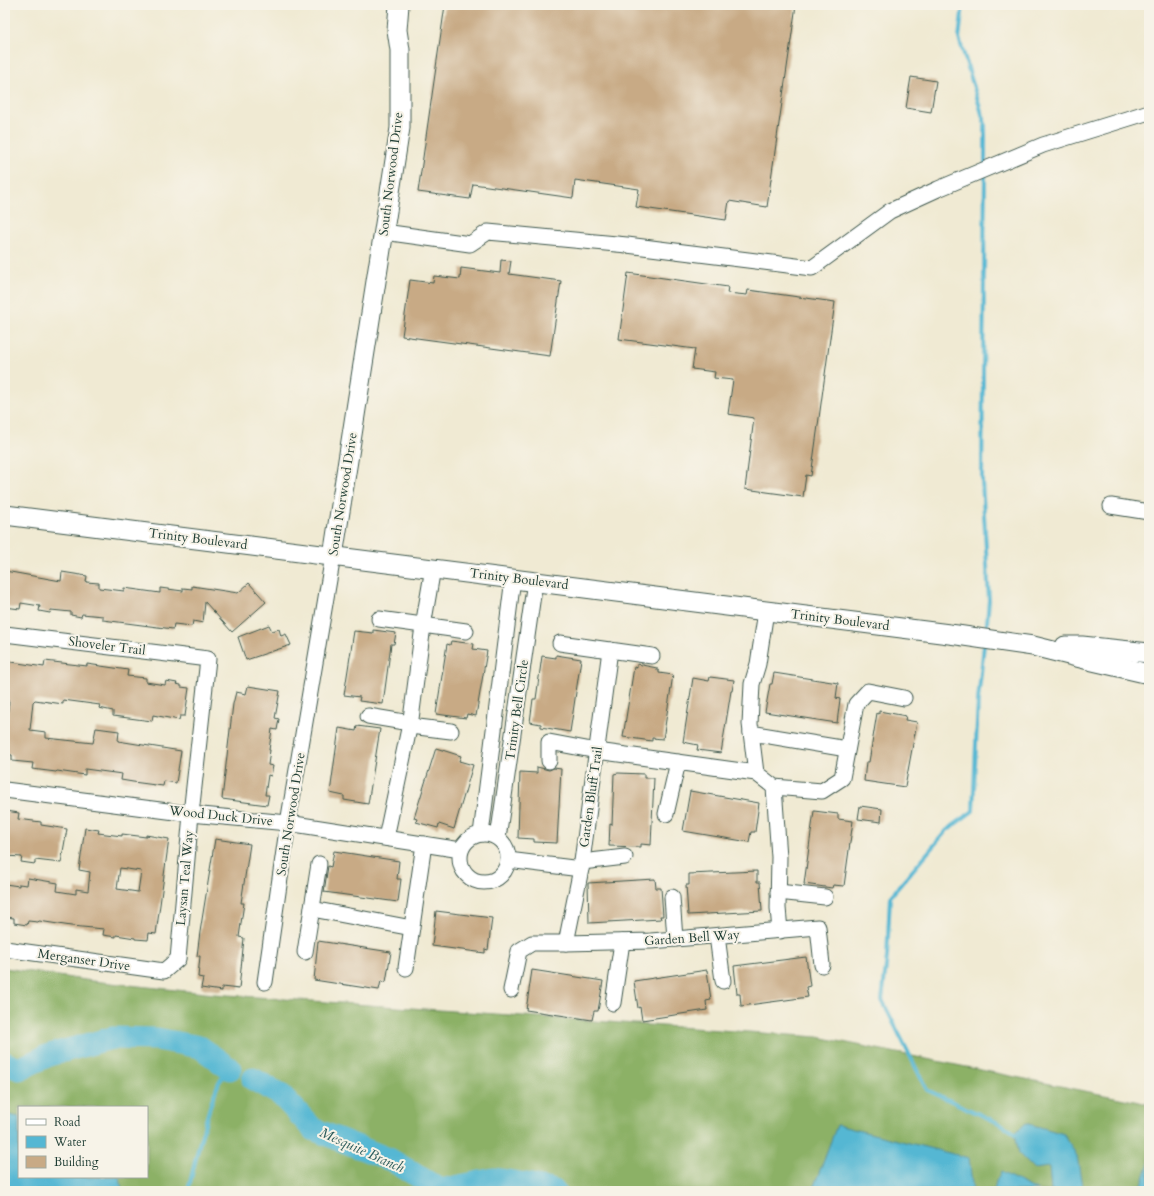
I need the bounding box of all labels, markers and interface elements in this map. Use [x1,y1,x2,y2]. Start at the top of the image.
street label: South Norwood Drive [374,111,408,237]
street label: South Norwood Drive [324,431,362,557]
street label: Trinity Boulevard [148,524,249,554]
street label: Trinity Boulevard [469,564,570,594]
street label: Trinity Boulevard [790,605,891,635]
street label: Shoveler Trail [67,632,147,660]
street label: Trinity Bell Circle [501,658,533,762]
street label: Garden Bluff Trail [575,745,607,849]
street label: South Norwood Drive [272,751,310,877]
street label: Wood Duck Drive [167,801,274,830]
street label: Laysan Teal Way [172,829,198,927]
street label: Garden Bell Way [643,926,741,950]
street label: Merganser Drive [37,945,131,975]
legend [18,1106,148,1178]
text: Road [54,1114,81,1130]
water label: Mesquite Branch [317,1123,408,1177]
text: Water [53,1134,87,1150]
text: Building [54,1154,99,1170]

